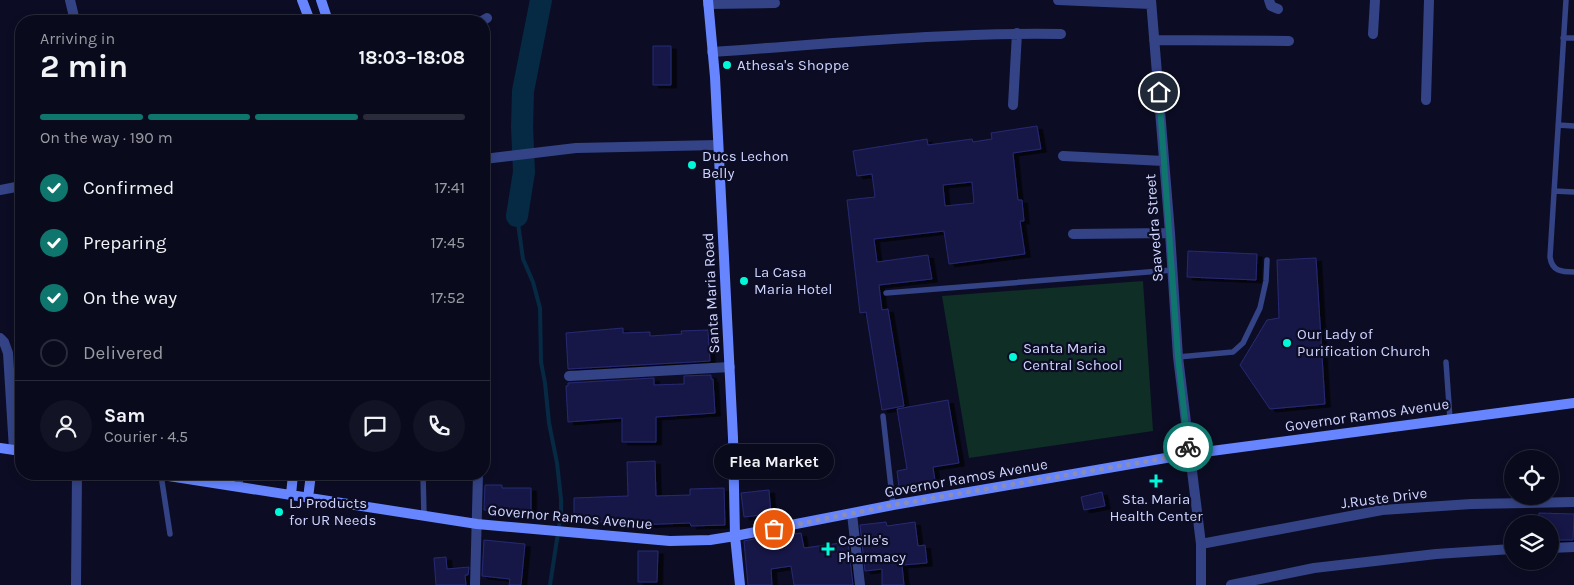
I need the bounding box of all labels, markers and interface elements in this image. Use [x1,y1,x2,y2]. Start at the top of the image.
text: Arriving in [40,29,115,48]
text: 18:03–18:08 [359,47,465,69]
text: 2 min [40,48,128,85]
place label: Athesa's Shoppe [737,56,849,74]
marker: Athesa's Shoppe [721,59,733,71]
pin [1138,71,1180,113]
icon: home [1145,78,1173,106]
text: On the way · 190 m [40,128,173,147]
place label: Ducs Lechon Belly [702,147,789,182]
marker: Ducs Lechon Belly [686,159,698,171]
street label: Saavedra Street [1141,173,1167,283]
icon: check [40,174,68,202]
text: Confirmed [83,177,174,199]
text: 17:41 [434,178,465,197]
icon: check [40,229,68,257]
text: Preparing [83,232,166,254]
street label: Santa Maria Road [699,232,723,354]
text: 17:45 [431,233,465,252]
place label: La Casa Maria Hotel [754,263,832,298]
marker: La Casa Maria Hotel [738,275,750,287]
icon: check [40,284,68,312]
text: On the way [83,287,177,309]
text: 17:52 [430,288,465,307]
place label: Our Lady of Purification Church [1297,325,1430,360]
marker: Our Lady of Purification Church [1281,337,1293,349]
place label: Santa Maria Central School [1023,339,1123,374]
text: Delivered [83,342,163,364]
marker: Santa Maria Central School [1007,351,1019,363]
street label: Governor Ramos Avenue [1284,395,1450,435]
button: person [40,400,92,452]
button: chat [349,400,401,452]
button: phone [413,400,465,452]
text: Sam [104,405,145,427]
courier [1163,422,1213,472]
text: Courier · 4.5 [104,427,188,446]
icon: bike [1174,433,1202,461]
callout: Flea Market [714,444,834,479]
map controls [1504,450,1559,570]
button: locate [1504,450,1559,505]
text: Flea Market [729,452,819,471]
street label: Governor Ramos Avenue [883,455,1049,501]
marker: Sta. Maria Health Center [1149,474,1163,488]
street label: J.Ruste Drive [1340,484,1428,512]
place label: Sta. Maria Health Center [1109,490,1203,525]
place label: LJ Products for UR Needs [289,494,376,529]
street label: Governor Ramos Avenue [487,501,653,533]
marker: LJ Products for UR Needs [273,506,285,518]
pin [753,508,795,550]
icon: bag [760,515,788,543]
button: layers [1504,515,1559,570]
place label: Cecile's Pharmacy [838,531,906,566]
marker: Cecile's Pharmacy [822,543,834,555]

